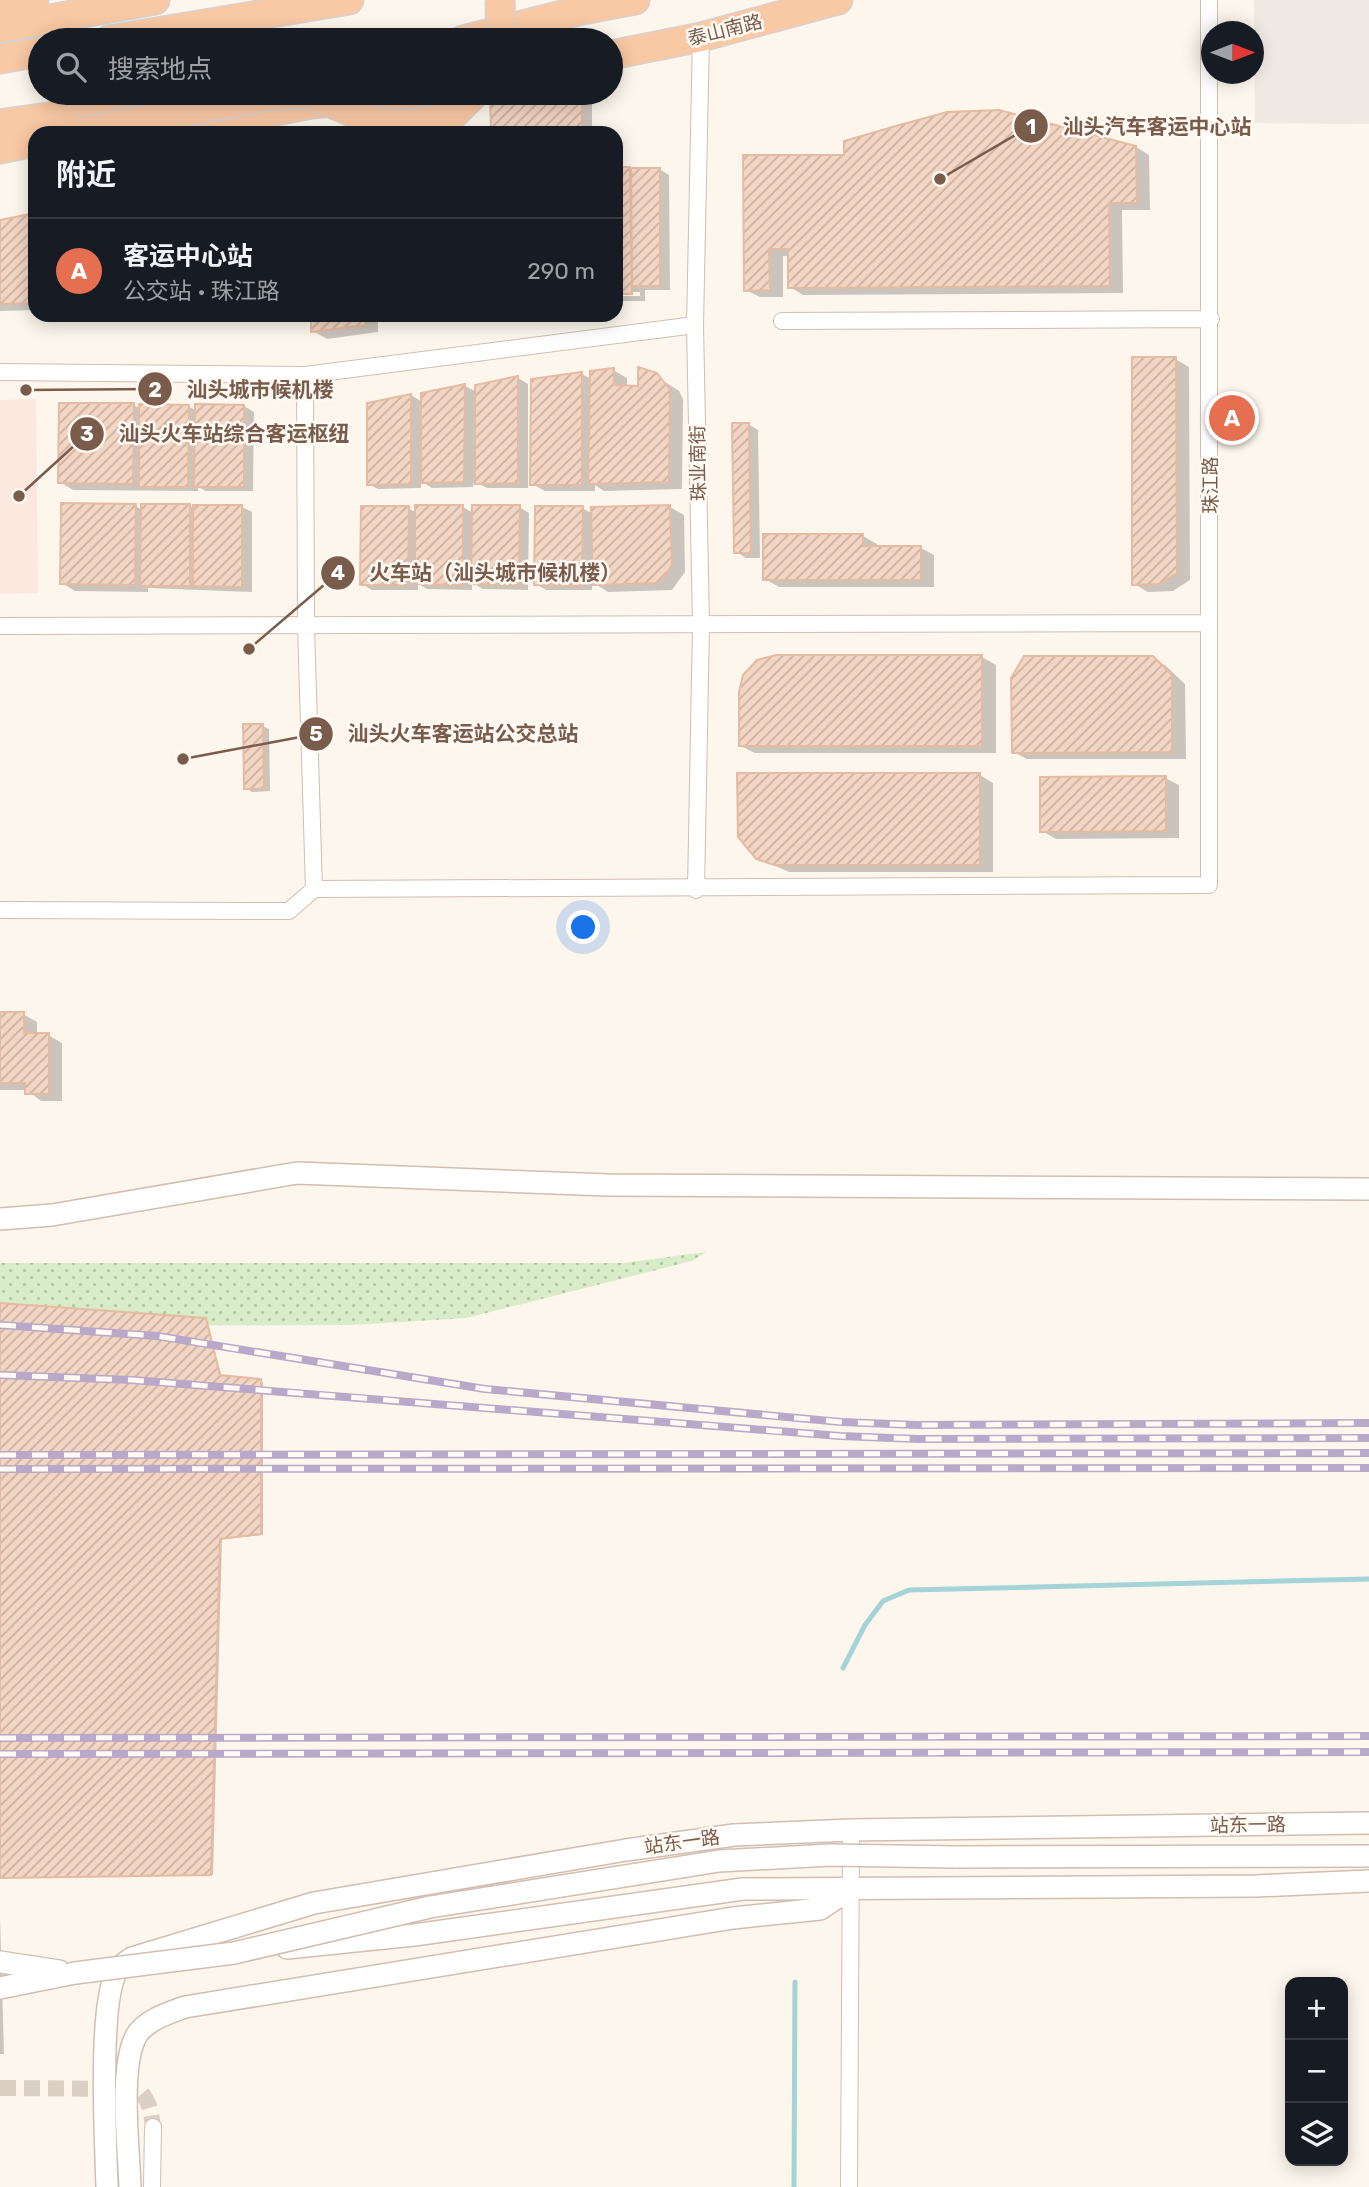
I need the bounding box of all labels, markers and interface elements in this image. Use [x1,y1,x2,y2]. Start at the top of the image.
street label: 泰山南路 [685,10,765,50]
north arrow [1201,21,1264,84]
search box [28,28,623,105]
icon: search [52,48,90,86]
text: 搜索地点 [108,54,212,85]
callout: 汕头汽车客运中心站 [1013,105,1265,147]
text: 1 [1026,114,1036,139]
text: 汕头汽车客运中心站 [1063,114,1252,139]
text: 附近 [56,157,116,193]
text: 客运中心站 [123,241,253,272]
text: A [71,257,87,285]
text: 290 m [527,257,595,285]
text: 公交站 · 珠江路 [123,277,280,305]
callout: 汕头城市候机楼 [137,368,347,410]
text: 2 [148,377,162,402]
text: 汕头城市候机楼 [187,377,334,402]
pin: A [1209,392,1255,444]
callout: 汕头火车站综合客运枢纽 [69,413,363,455]
text: 3 [80,421,94,446]
text: 汕头火车站综合客运枢纽 [119,421,350,446]
street label: 珠业南街 [686,425,710,501]
street label: 珠江路 [1199,456,1222,514]
callout: 火车站（汕头城市候机楼） [320,552,635,594]
text: 4 [331,560,345,585]
text: 火车站（汕头城市候机楼） [369,560,621,585]
callout: 汕头火车客运站公交总站 [298,713,592,755]
text: 5 [309,721,323,746]
text: 汕头火车客运站公交总站 [348,721,579,746]
your location [566,910,600,944]
street label: 站东一路 [1210,1813,1286,1837]
street label: 站东一路 [643,1825,721,1859]
map controls [1285,1977,1348,2166]
button: + [1285,1977,1348,2040]
button: − [1285,2040,1348,2103]
button: layers [1285,2103,1348,2166]

